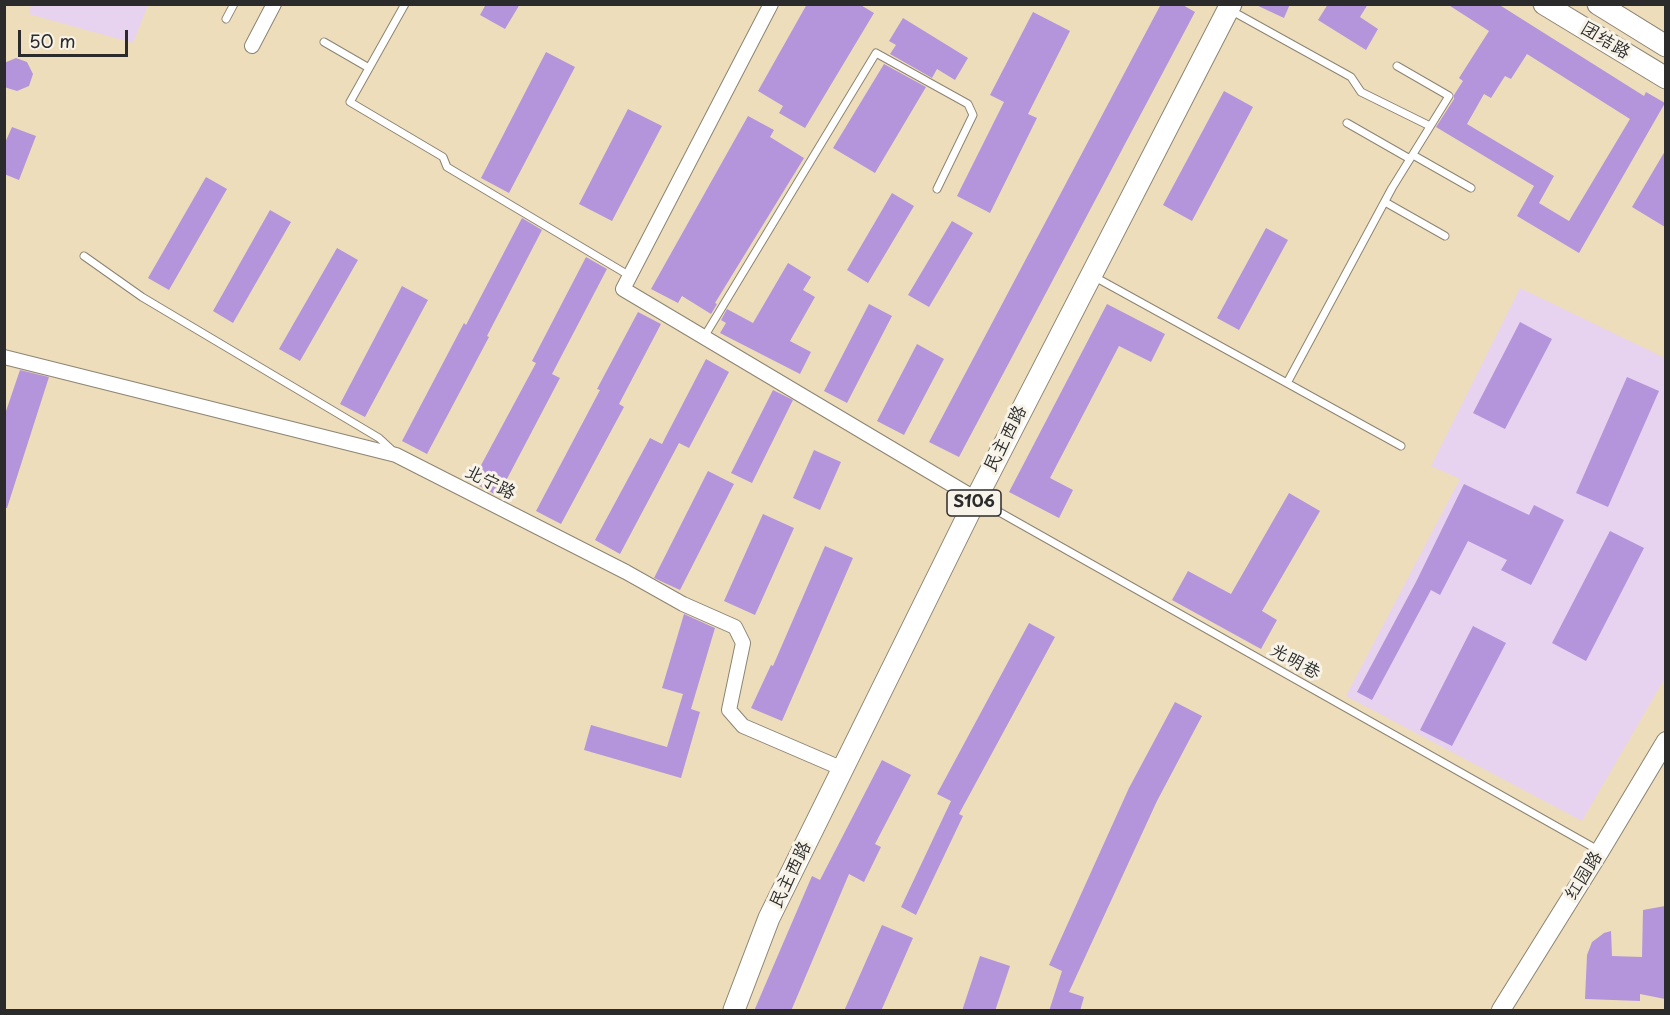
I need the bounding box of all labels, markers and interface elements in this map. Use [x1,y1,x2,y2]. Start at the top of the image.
scale bar [21,18,130,56]
street label: 团结路 [1576,18,1634,64]
text: 50 m [29,27,76,54]
street label: 民主西路 [980,402,1032,476]
street label: 北宁路 [461,461,519,505]
road number: S106 [947,490,1001,516]
street label: 光明巷 [1266,639,1324,685]
street label: 民主西路 [766,838,816,912]
street label: 红园路 [1561,847,1607,905]

